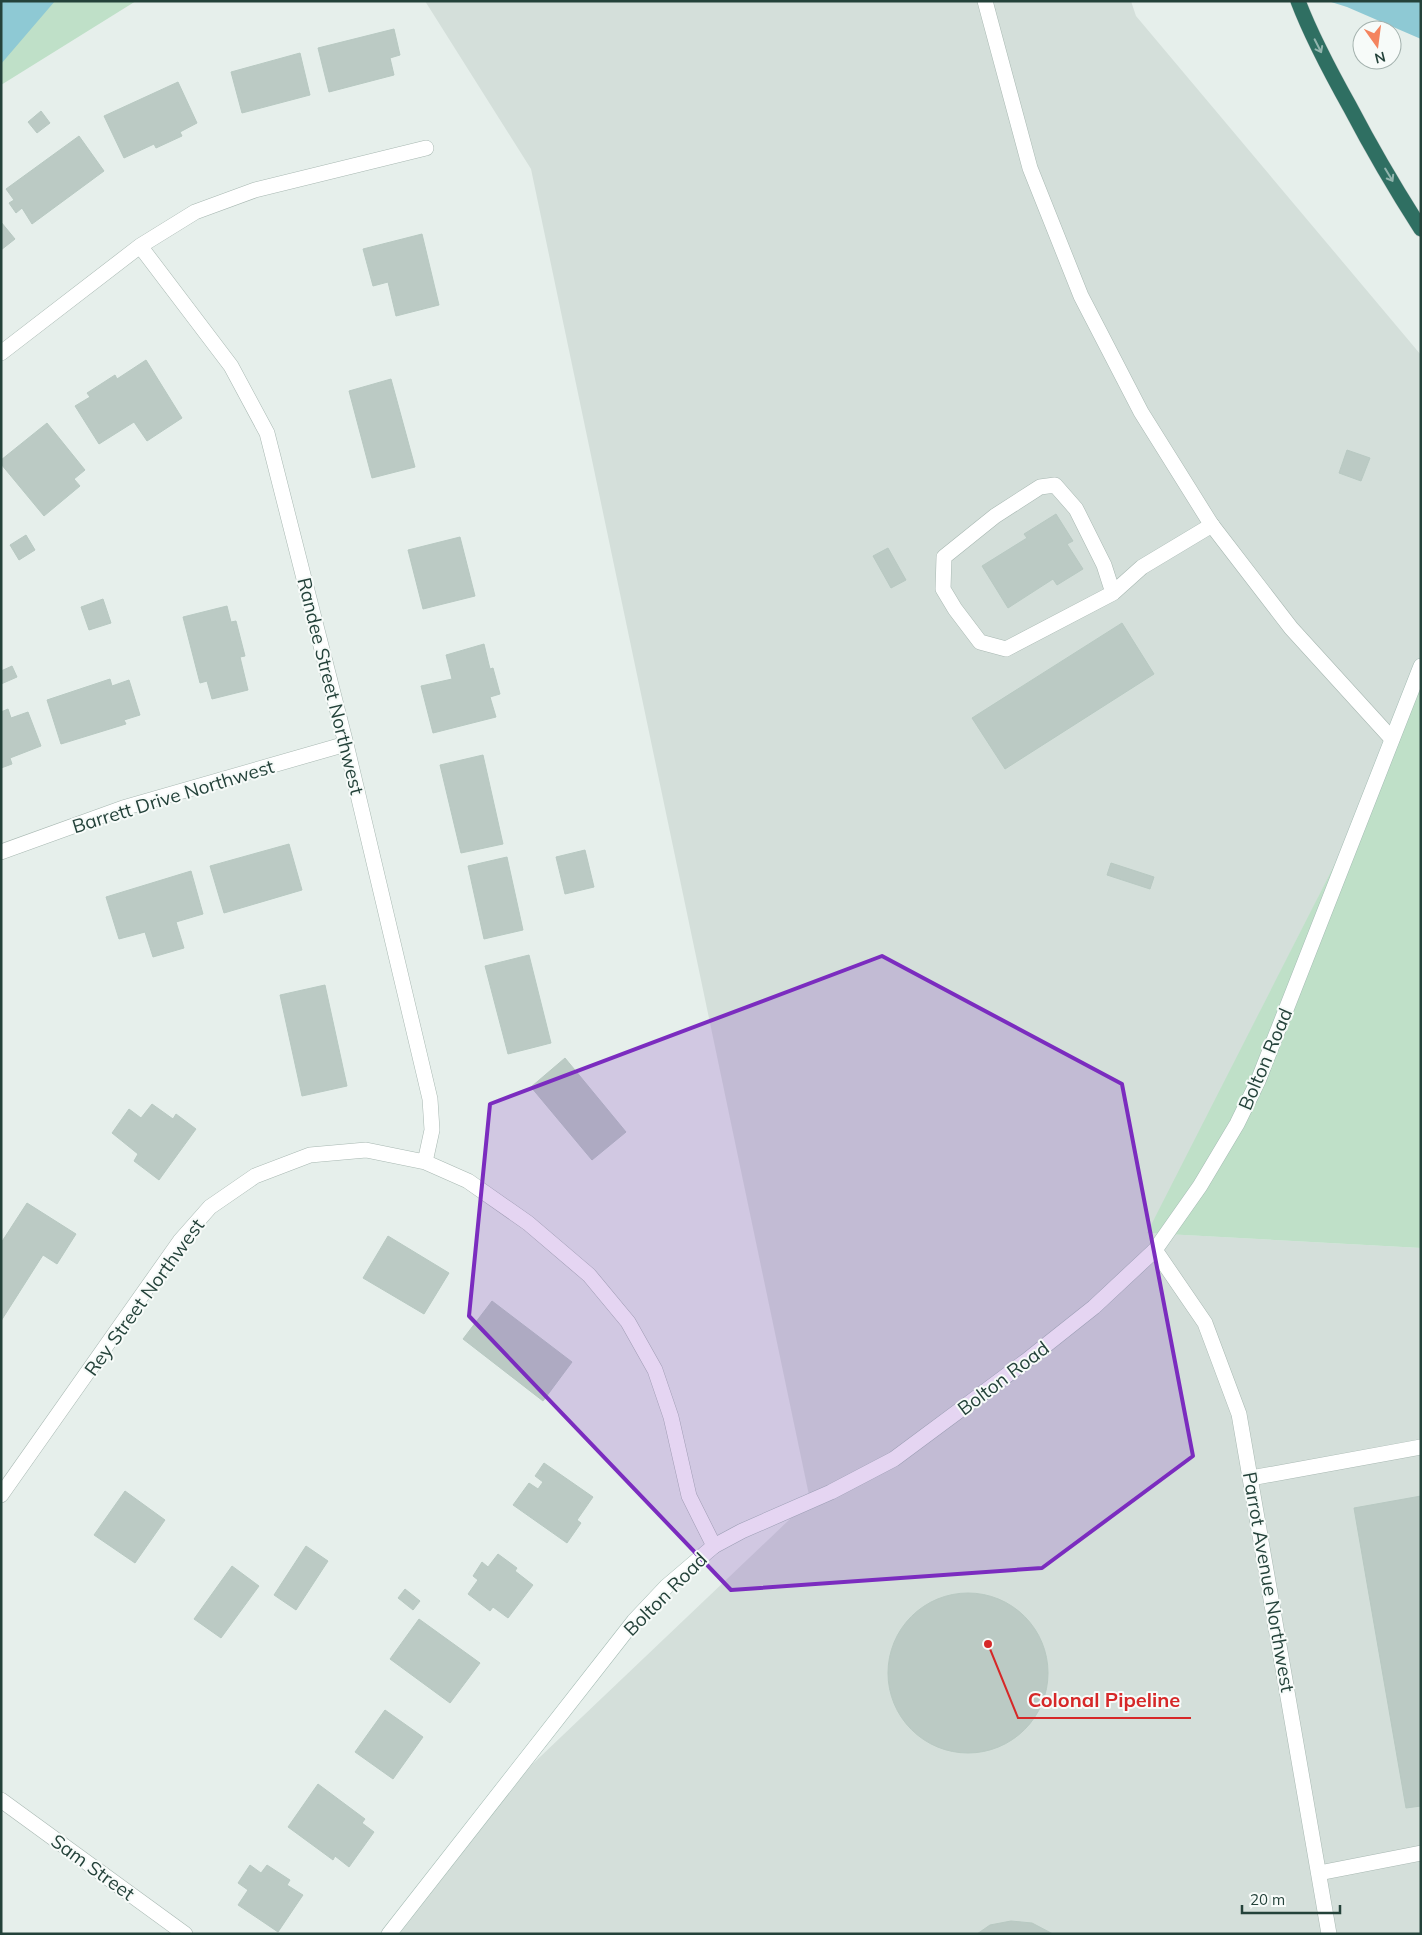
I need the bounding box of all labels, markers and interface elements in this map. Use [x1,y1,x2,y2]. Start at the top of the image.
north arrow [1352,20,1402,70]
one-way arrow [1313,38,1323,53]
text: N [1373,48,1387,68]
one-way arrow [1384,168,1394,182]
street label: Randee Street Northwest [292,575,370,797]
street label: Barrett Drive Northwest [69,754,277,838]
street label: Bolton Road [1233,1004,1297,1114]
street label: Rey Street Northwest [79,1213,209,1380]
street label: Bolton Road [953,1336,1053,1420]
street label: Parrot Avenue Northwest [1238,1470,1300,1694]
street label: Bolton Road [618,1547,712,1641]
callout: Colonal Pipeline [1018,1683,1191,1718]
text: Colonal Pipeline [1028,1687,1180,1712]
street label: Sam Street [47,1829,140,1906]
scale bar [1242,1882,1340,1914]
text: 20 m [1250,1890,1285,1909]

